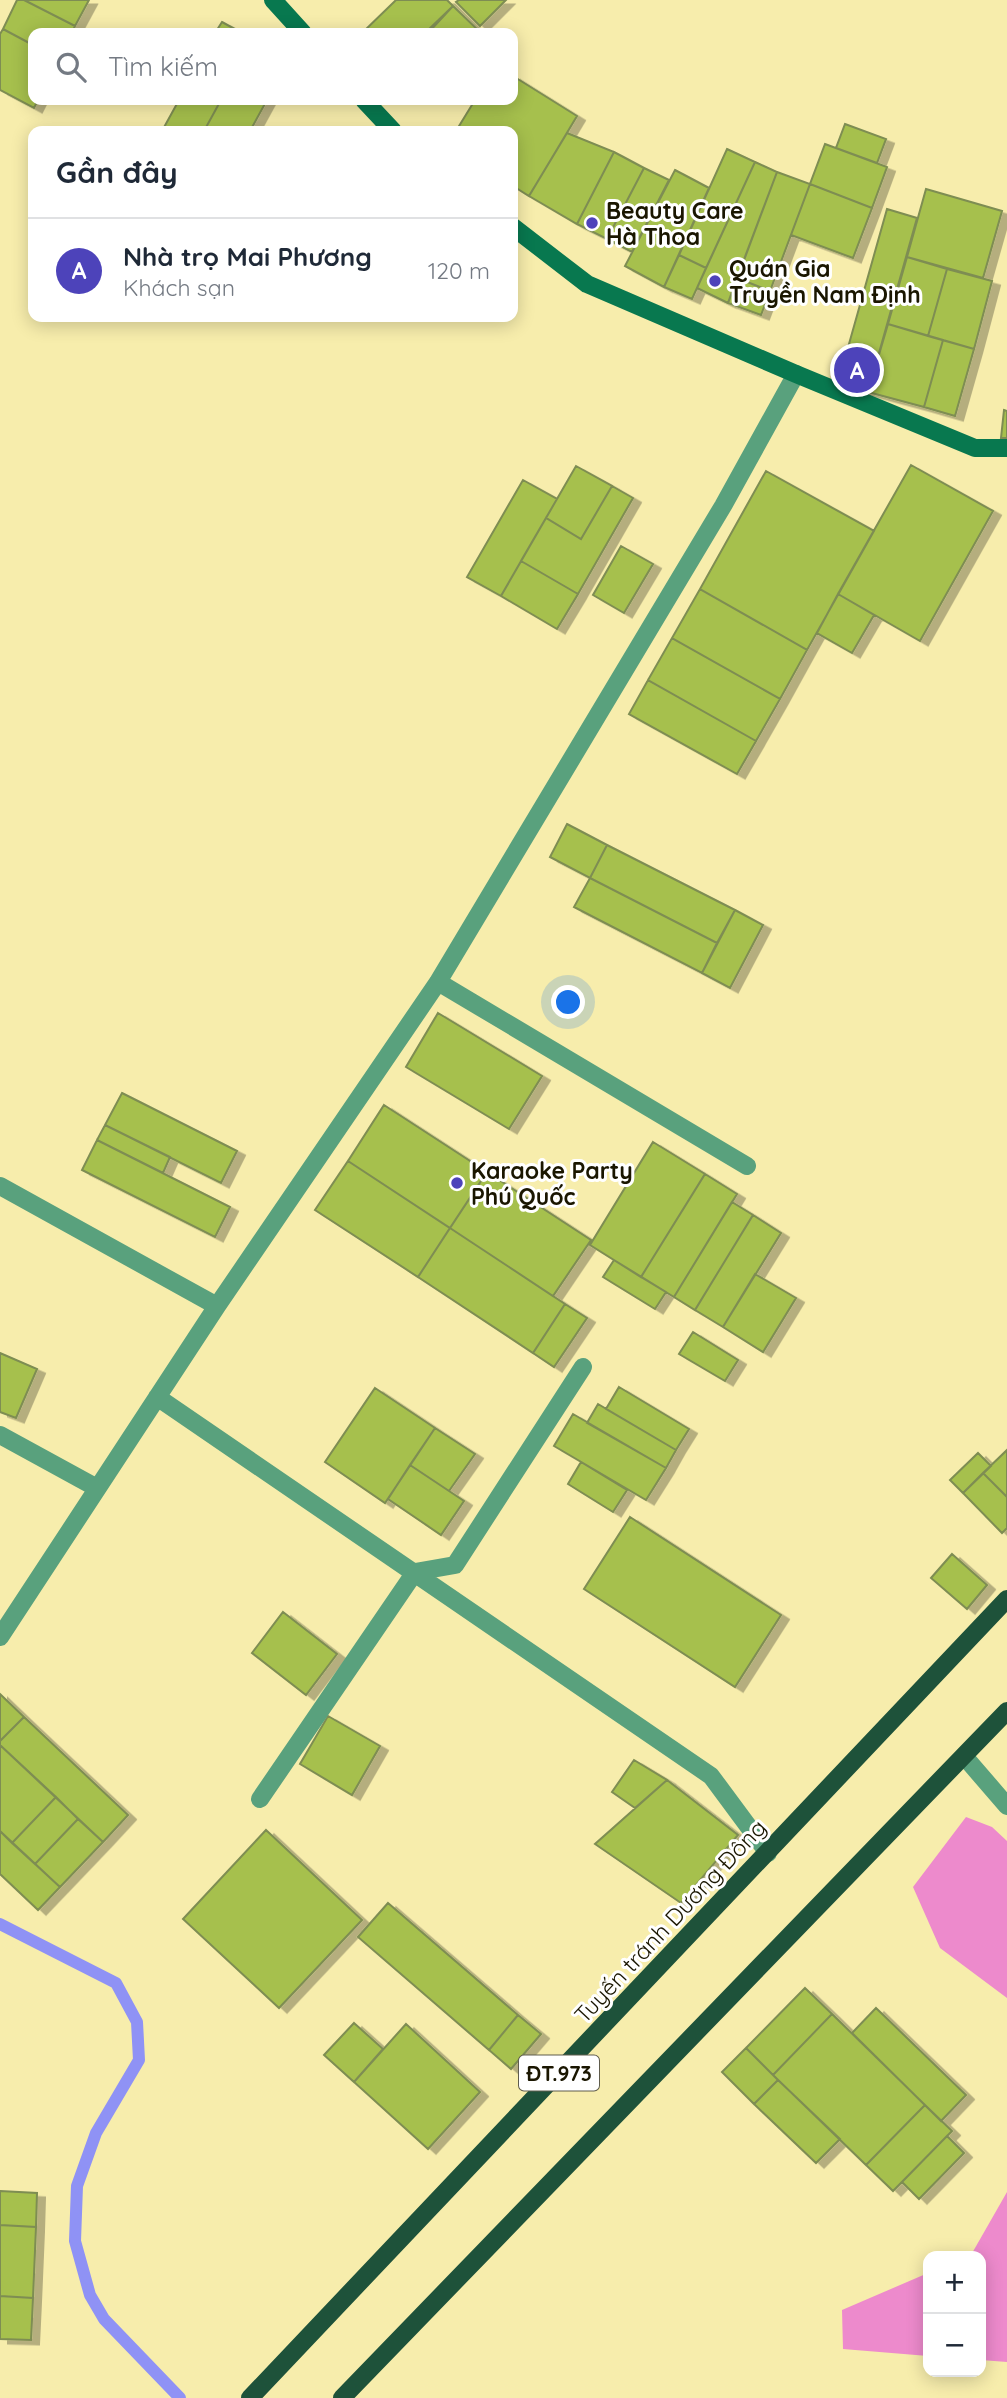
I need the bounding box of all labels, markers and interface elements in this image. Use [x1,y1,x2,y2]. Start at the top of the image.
search box [28,28,518,105]
icon: search [52,48,90,86]
text: Tìm kiếm [108,50,218,83]
text: Gần đây [56,153,178,191]
place label: Beauty Care Hà Thoa [606,196,744,251]
marker: Beauty Care Hà Thoa [584,215,600,231]
text: Nhà trọ Mai Phương [123,240,372,273]
place label: Quán Gia Truyền Nam Định [729,254,921,309]
text: A [72,256,86,285]
text: 120 m [428,256,490,285]
text: Khách sạn [123,273,235,302]
marker: Quán Gia Truyền Nam Định [707,273,723,289]
pin: A [834,344,880,396]
your location [551,985,585,1019]
place label: Karaoke Party Phú Quốc [471,1156,633,1211]
marker: Karaoke Party Phú Quốc [449,1175,465,1191]
street label: Tuyến tránh Dương Đông [568,1813,772,2029]
road number: ĐT.973 [519,2056,599,2090]
map controls [923,2251,986,2377]
button: + [923,2251,986,2314]
button: − [923,2314,986,2377]

